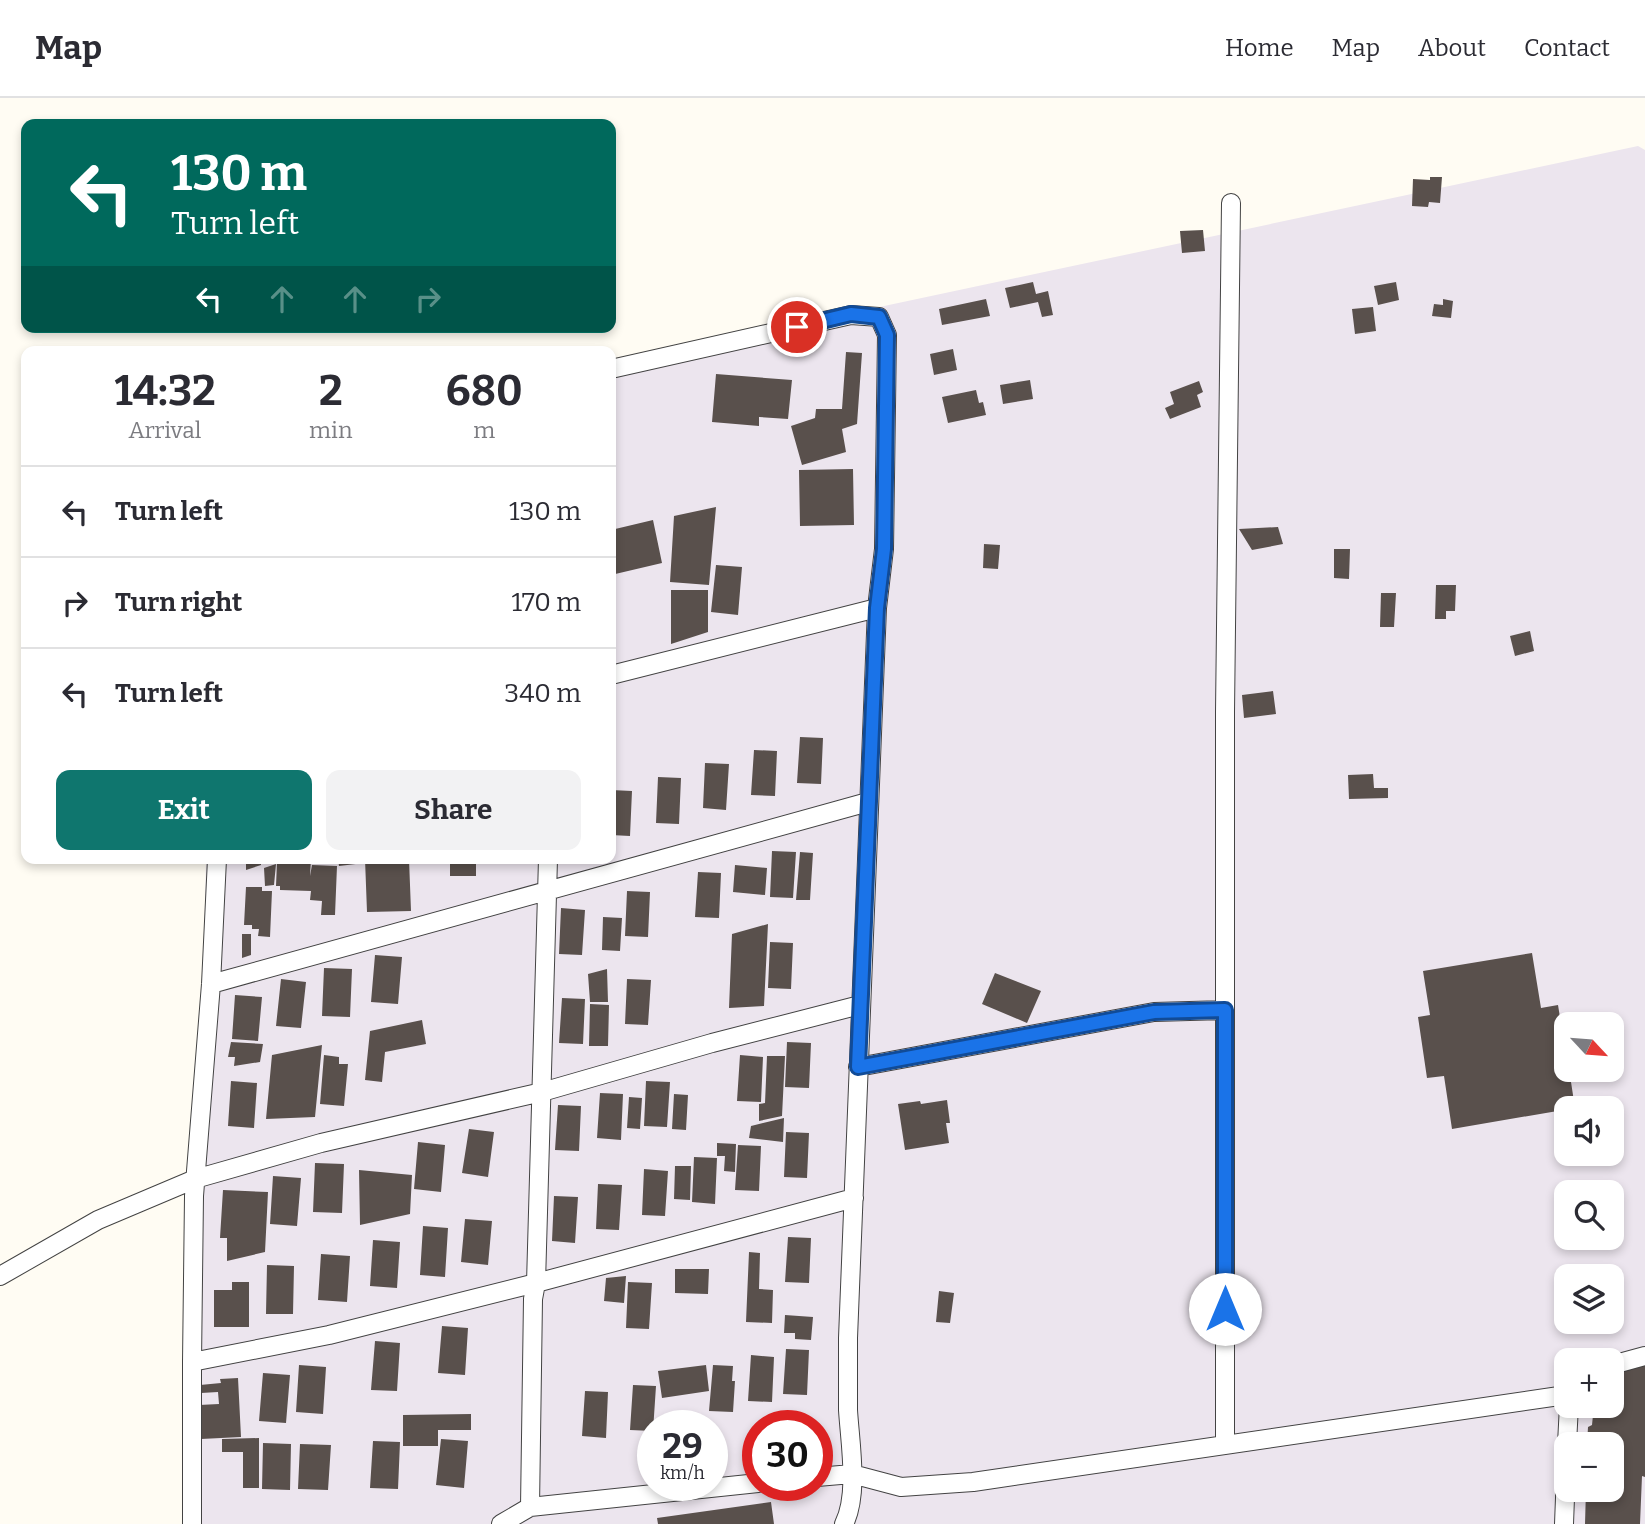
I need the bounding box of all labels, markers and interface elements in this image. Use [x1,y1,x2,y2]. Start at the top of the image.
text: Map [35,28,102,68]
text: Home [1225,34,1294,62]
text: Map [1332,34,1380,62]
text: About [1418,34,1486,62]
text: Contact [1524,34,1610,62]
text: 130 m [171,144,307,203]
icon: left [56,147,147,238]
text: Turn left [171,204,299,242]
icon: left [190,280,228,318]
icon: ahead [263,280,301,318]
icon: ahead [336,280,374,318]
icon: right [409,280,447,318]
pin [767,297,827,357]
icon: arrive [778,308,816,346]
text: 14:32 [114,366,216,416]
text: 2 [319,366,343,416]
text: 680 [446,366,523,416]
text: Arrival [129,416,201,444]
text: min [309,416,352,444]
text: m [473,416,495,444]
icon: left [56,493,94,531]
text: Turn left [115,496,223,527]
text: 130 m [509,496,581,527]
icon: right [56,584,94,622]
text: Turn right [115,587,242,618]
text: 170 m [511,587,581,618]
icon: left [56,675,94,713]
text: Turn left [115,678,223,709]
text: 340 m [504,678,581,709]
button: Exit [56,770,312,850]
button: Share [326,770,581,850]
north arrow [1554,1012,1624,1082]
map controls [1554,1012,1624,1502]
button: sound [1554,1096,1624,1166]
button: search [1554,1180,1624,1250]
button: layers [1554,1264,1624,1334]
position arrow [1188,1272,1262,1346]
button: + [1554,1348,1624,1418]
speed limit sign: 30 [742,1410,833,1501]
text: 29 [662,1425,703,1467]
button: − [1554,1432,1624,1502]
text: km/h [660,1462,705,1484]

